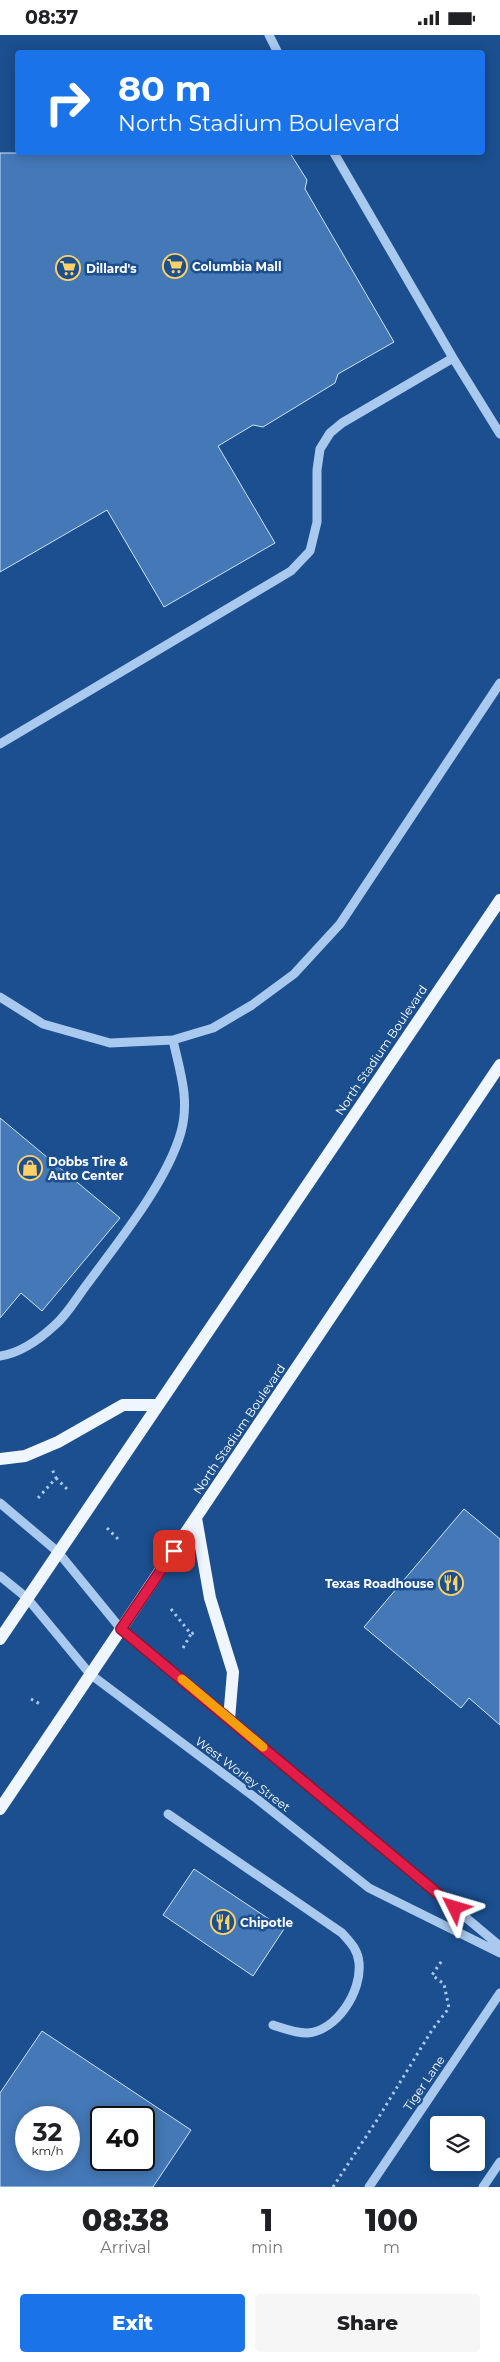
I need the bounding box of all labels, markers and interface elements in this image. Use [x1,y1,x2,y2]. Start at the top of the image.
text: 08:37 [25,6,78,29]
text: 80 m [118,67,212,110]
icon: right [35,70,100,135]
text: North Stadium Boulevard [118,110,400,137]
supermarket icon: Columbia Mall [162,253,188,279]
supermarket icon: Dillard's [55,255,81,281]
place label: Columbia Mall [192,259,282,274]
place label: Dillard's [86,261,137,276]
street label: North Stadium Boulevard [332,982,430,1118]
place label: Dobbs Tire & Auto Center [47,1154,128,1183]
shop icon: Dobbs Tire & Auto Center [17,1155,43,1181]
street label: North Stadium Boulevard [190,1361,288,1497]
pin [153,1530,195,1572]
icon: arrive [160,1537,188,1565]
restaurant icon: Texas Roadhouse [438,1570,464,1596]
place label: Texas Roadhouse [325,1576,434,1591]
street label: West Worley Street [193,1733,294,1815]
position arrow [428,1881,480,1933]
restaurant icon: Chipotle [210,1909,236,1935]
place label: Chipotle [240,1915,294,1930]
street label: Tiger Lane [400,2053,448,2113]
speed limit sign: 40 [90,2106,155,2171]
map controls [430,2116,485,2171]
button: layers [430,2116,485,2171]
text: 32 [33,2117,62,2147]
text: km/h [31,2143,64,2158]
text: 08:38 [82,2202,169,2239]
text: 1 [261,2202,273,2239]
text: 100 [365,2202,418,2239]
text: Arrival [100,2238,151,2257]
text: min [251,2238,283,2257]
text: m [383,2238,400,2257]
button: Exit [20,2294,245,2352]
button: Share [255,2294,480,2352]

